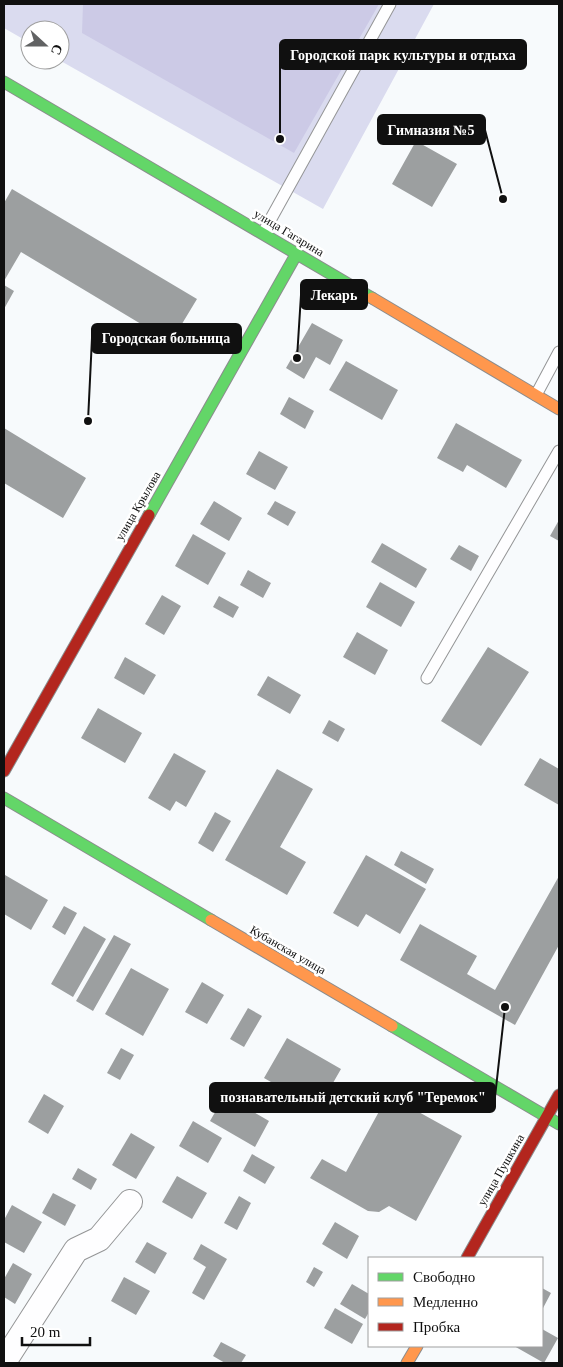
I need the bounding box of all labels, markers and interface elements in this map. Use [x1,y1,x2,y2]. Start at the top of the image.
north arrow [20,20,70,70]
callout: Городской парк культуры и отдыха [280,40,526,69]
text: С [48,42,65,57]
text: Городской парк культуры и отдыха [290,48,516,63]
callout: Гимназия №5 [378,115,485,144]
text: Гимназия №5 [388,123,474,138]
street label: улица Гагарина [252,207,327,260]
callout: Лекарь [301,280,367,309]
text: Лекарь [311,288,358,303]
callout: Городская больница [92,324,241,353]
text: Городская больница [102,331,230,346]
street label: улица Крылова [113,468,164,543]
street label: Кубанская улица [248,923,329,978]
callout: познавательный детский клуб "Теремок" [210,1083,495,1112]
text: познавательный детский клуб "Теремок" [220,1090,486,1105]
street label: улица Пушкина [475,1131,528,1208]
legend [368,1257,543,1347]
text: Свободно [413,1269,475,1285]
text: Медленно [413,1294,478,1310]
scale bar [22,1314,90,1346]
text: Пробка [413,1319,461,1335]
text: 20 m [30,1324,61,1340]

